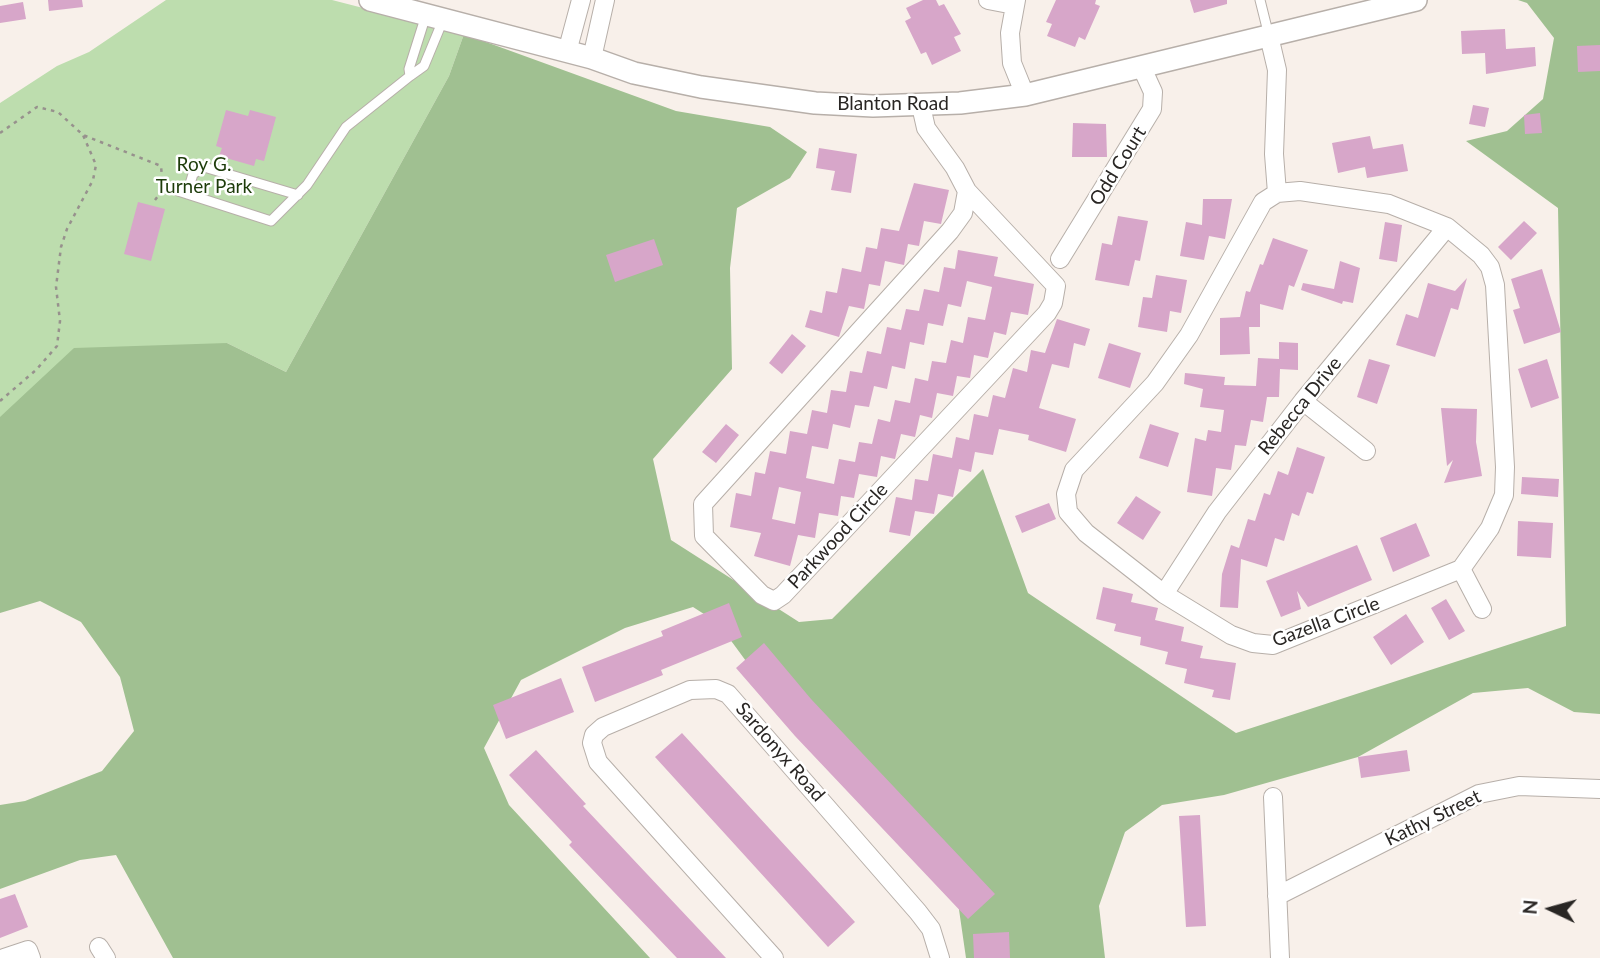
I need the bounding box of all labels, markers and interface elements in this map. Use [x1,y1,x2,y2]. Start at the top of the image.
street label: Blanton Road [837,93,949,115]
street label: Odd Court [1085,122,1151,210]
park label: Roy G. Turner Park [156,154,252,198]
street label: Rebecca Drive [1254,352,1346,460]
street label: Parkwood Circle [783,478,893,594]
street label: Gazella Circle [1269,592,1383,652]
street label: Sardonyx Road [731,698,829,806]
street label: Kathy Street [1381,785,1485,851]
north arrow [1516,874,1586,944]
text: N [1517,899,1542,915]

